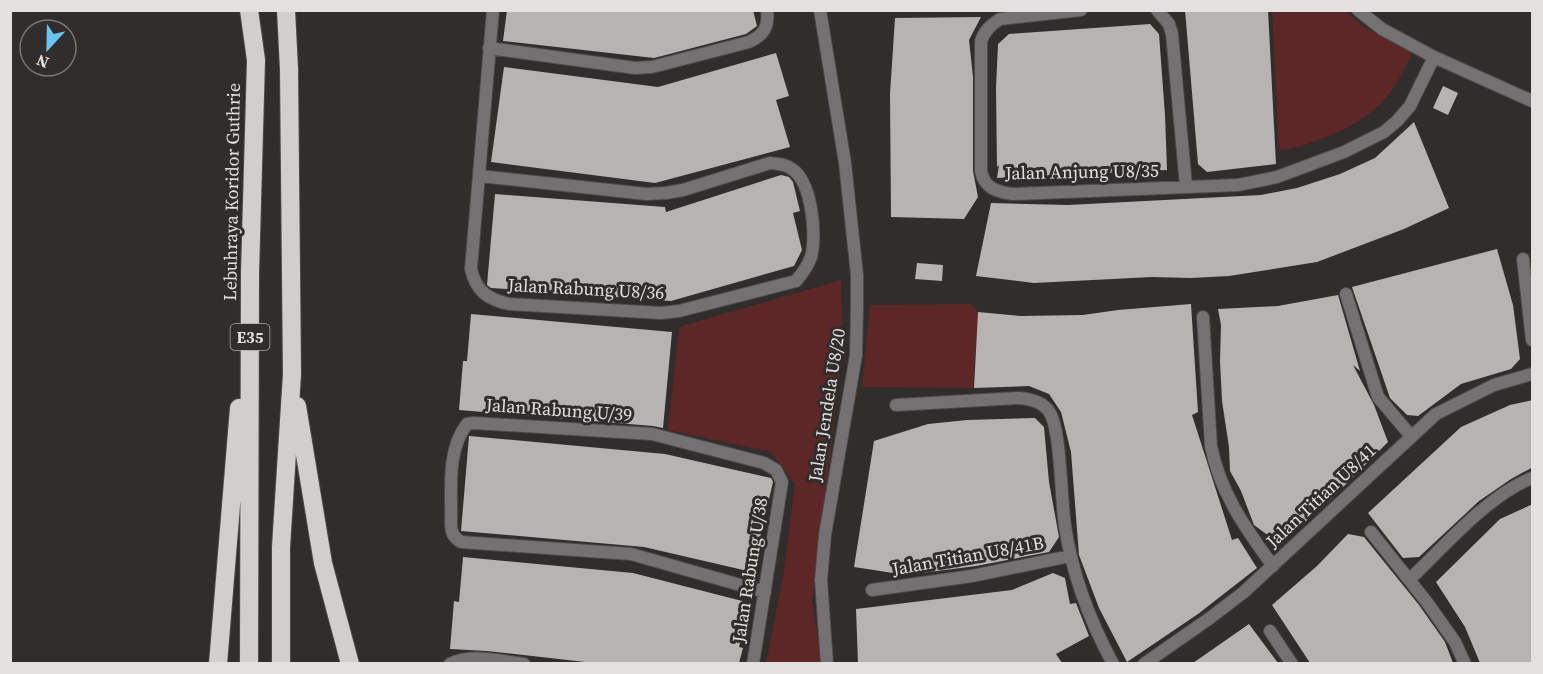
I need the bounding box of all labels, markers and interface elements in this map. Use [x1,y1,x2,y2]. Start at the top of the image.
north arrow [18,18,78,78]
text: N [33,49,52,74]
street label: Lebuhraya Koridor Guthrie [217,83,246,301]
street label: Jalan Anjung U8/35 [1004,158,1159,185]
street label: Jalan Rabung U8/36 [506,272,665,305]
road number: E35 [230,324,270,350]
street label: Jalan Jendela U8/20 [802,326,851,484]
street label: Jalan Rabung U/39 [484,392,633,427]
street label: Jalan Titian U8/41 [1259,438,1381,554]
street label: Jalan Rabung U/38 [726,496,773,645]
street label: Jalan Titian U8/41B [889,530,1046,581]

